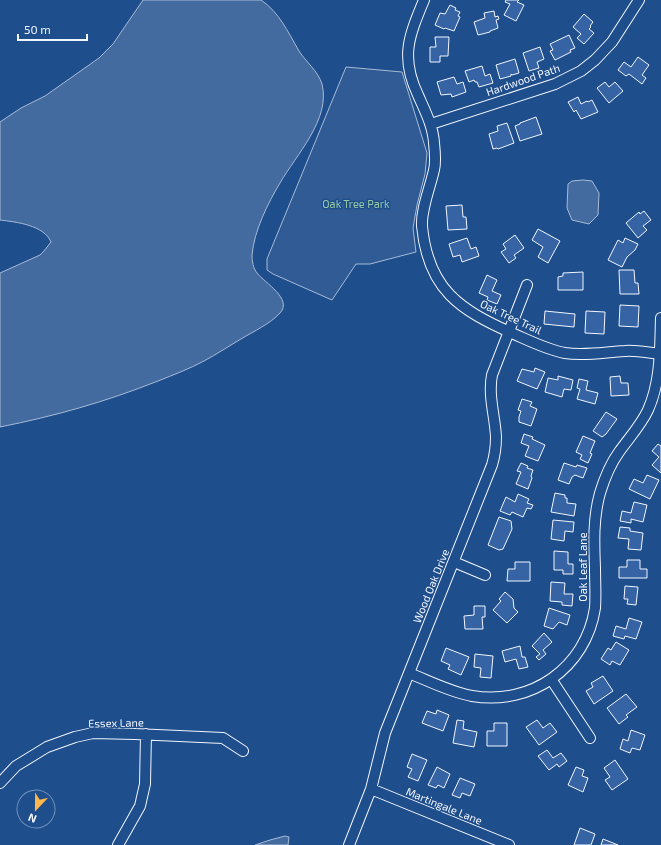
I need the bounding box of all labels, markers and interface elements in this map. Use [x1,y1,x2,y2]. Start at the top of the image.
scale bar [18,16,87,42]
text: 50 m [24,22,51,36]
street label: Hardwood Path [484,61,562,98]
park label: Oak Tree Park [322,197,390,210]
street label: Oak Tree Trail [478,297,545,337]
street label: Oak Leaf Lane [576,532,589,602]
street label: Wood Oak Drive [410,547,451,625]
street label: Essex Lane [88,716,144,729]
street label: Martingale Lane [404,784,484,827]
north arrow [16,789,56,829]
text: N [26,811,38,826]

